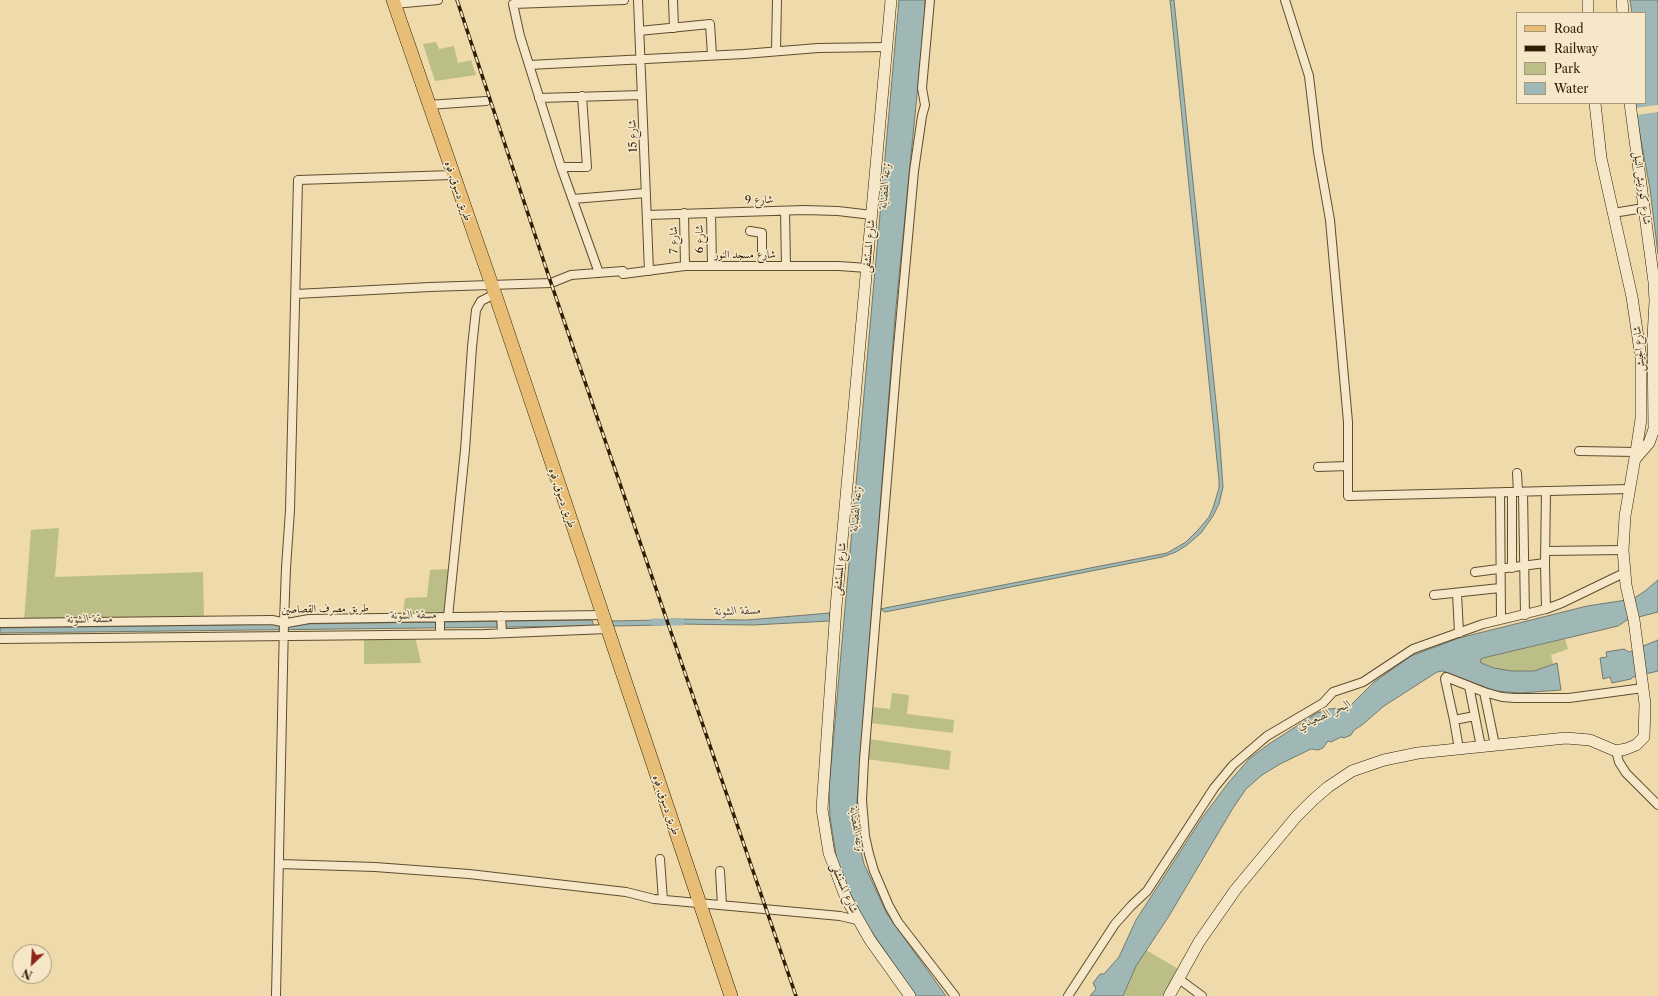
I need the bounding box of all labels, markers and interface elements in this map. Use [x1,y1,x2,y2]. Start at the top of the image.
legend [1516,12,1646,104]
text: Road [1554,21,1584,36]
text: Railway [1554,41,1599,56]
text: Park [1554,61,1580,76]
text: Water [1554,81,1588,96]
street label: شارع 15 [626,119,640,153]
street label: شارع كورنيش النيل [1630,151,1654,225]
street label: طريق دسوق, فوه [442,159,474,223]
water label: ترعة القضابة [876,161,894,209]
street label: شارع 9 [745,193,773,207]
street label: شارع المستشفى [860,219,878,273]
street label: شارع 6 [693,225,707,253]
street label: شارع 7 [667,226,681,254]
street label: شارع مسجد النور [714,248,776,262]
street label: شارع الجيش [1630,326,1648,372]
street label: طريق دسوق, فوه [546,466,578,530]
water label: ترعة القضابة [847,484,865,532]
street label: شارع المستشفى [831,542,849,596]
street label: طريق مصرف القصاصين [281,602,369,616]
water label: مسقة الشونة [715,603,761,619]
water label: مسقة الشونة [391,607,437,623]
water label: مسقة الشونة [67,611,113,627]
water label: البحر الصعيدي [1295,697,1353,733]
street label: طريق دسوق, فوه [650,773,682,837]
water label: ترعة القضابة [846,805,868,855]
street label: شارع المستشفى [827,861,861,915]
north arrow [12,944,52,984]
text: N [20,966,35,982]

